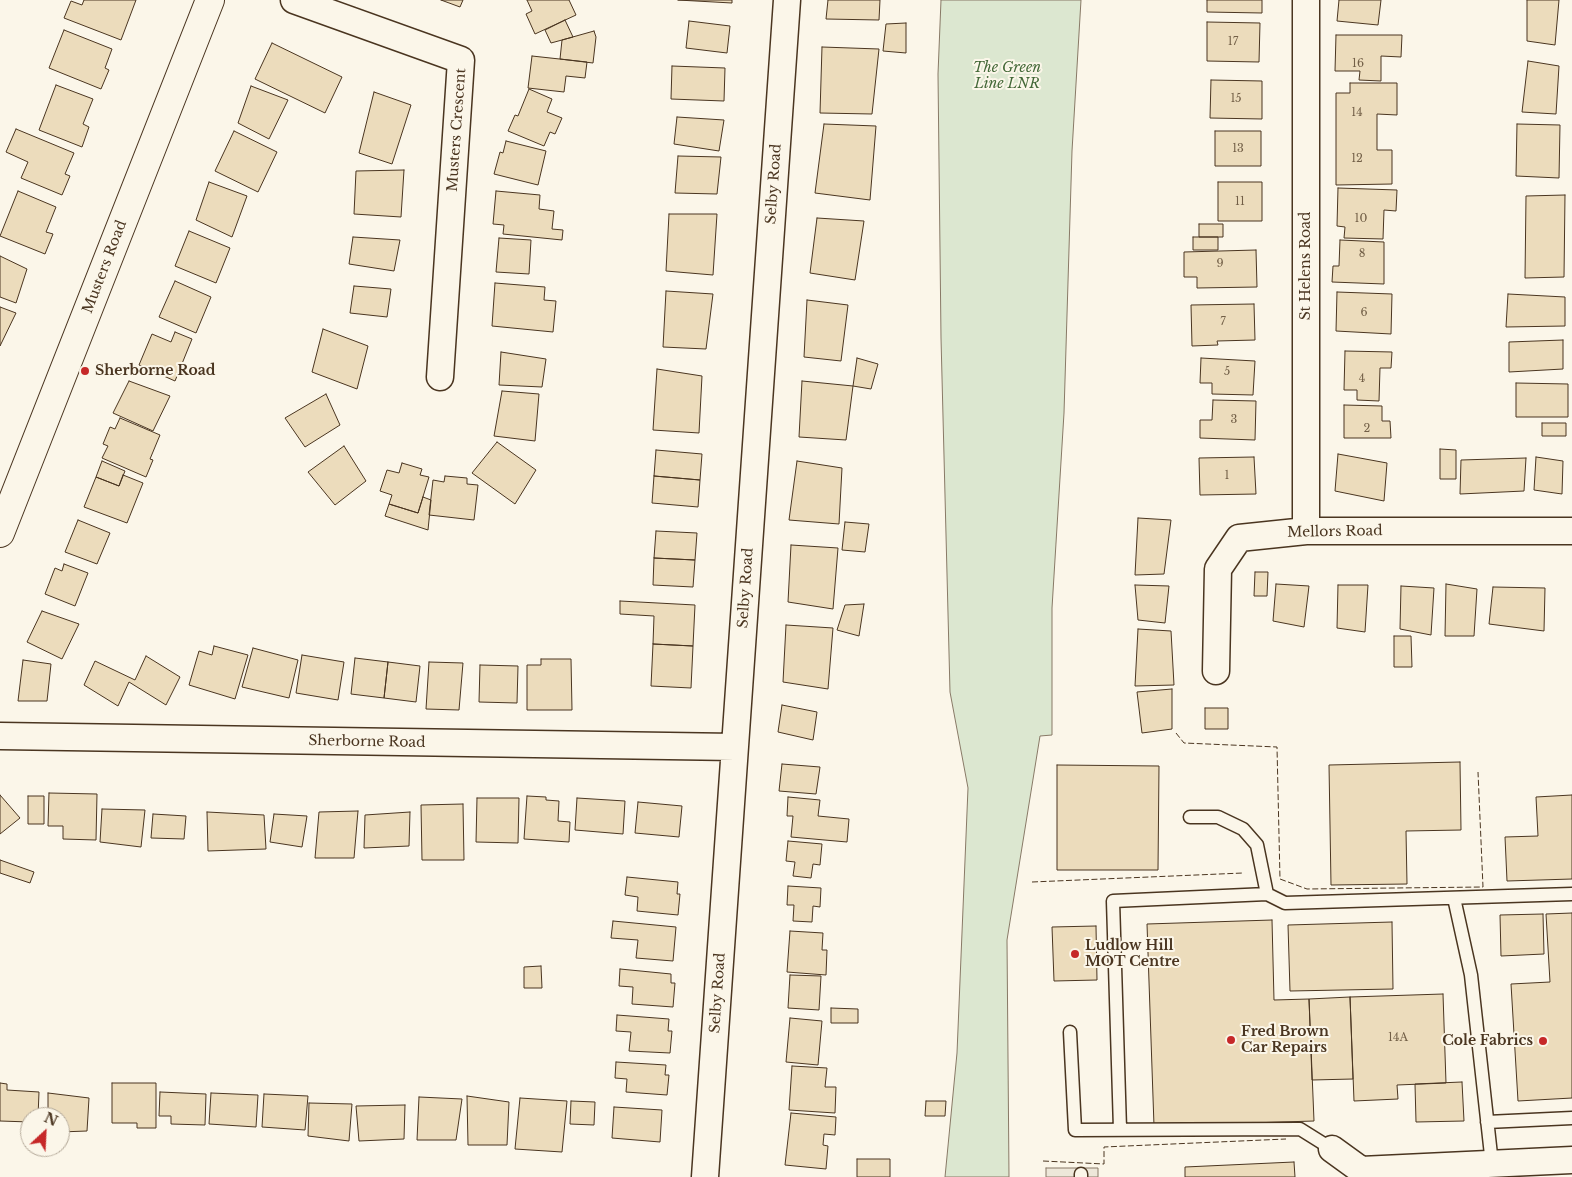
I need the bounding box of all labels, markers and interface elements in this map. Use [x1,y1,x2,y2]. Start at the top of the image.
house number: 17 [1228,35,1238,49]
house number: 16 [1352,57,1364,71]
park label: The Green Line LNR [973,60,1041,92]
street label: Musters Crescent [444,68,470,192]
house number: 15 [1230,92,1242,106]
house number: 14 [1351,106,1363,120]
house number: 13 [1232,142,1244,156]
street label: Selby Road [763,143,785,225]
house number: 12 [1351,152,1363,166]
house number: 11 [1235,195,1245,209]
street label: St Helens Road [1298,212,1314,320]
house number: 10 [1355,212,1367,226]
street label: Musters Road [80,218,130,316]
house number: 8 [1359,247,1365,261]
house number: 9 [1216,257,1224,271]
house number: 6 [1360,306,1368,320]
house number: 7 [1220,315,1226,329]
place label: Sherborne Road [95,363,215,379]
marker: Sherborne Road [79,365,91,377]
house number: 5 [1224,365,1230,379]
house number: 4 [1359,372,1365,386]
house number: 3 [1231,413,1237,427]
house number: 2 [1364,422,1370,436]
house number: 1 [1225,469,1229,483]
street label: Mellors Road [1287,523,1383,541]
street label: Selby Road [735,547,757,629]
street label: Sherborne Road [308,733,426,751]
place label: Ludlow Hill MOT Centre [1085,938,1180,970]
marker: Ludlow Hill MOT Centre [1069,948,1081,960]
street label: Selby Road [707,952,729,1034]
place label: Fred Brown Car Repairs [1241,1024,1329,1056]
house number: 14A [1388,1031,1408,1045]
place label: Cole Fabrics [1442,1033,1533,1049]
marker: Fred Brown Car Repairs [1225,1034,1237,1046]
marker: Cole Fabrics [1537,1035,1549,1047]
north arrow [20,1107,70,1157]
text: N [41,1108,61,1130]

